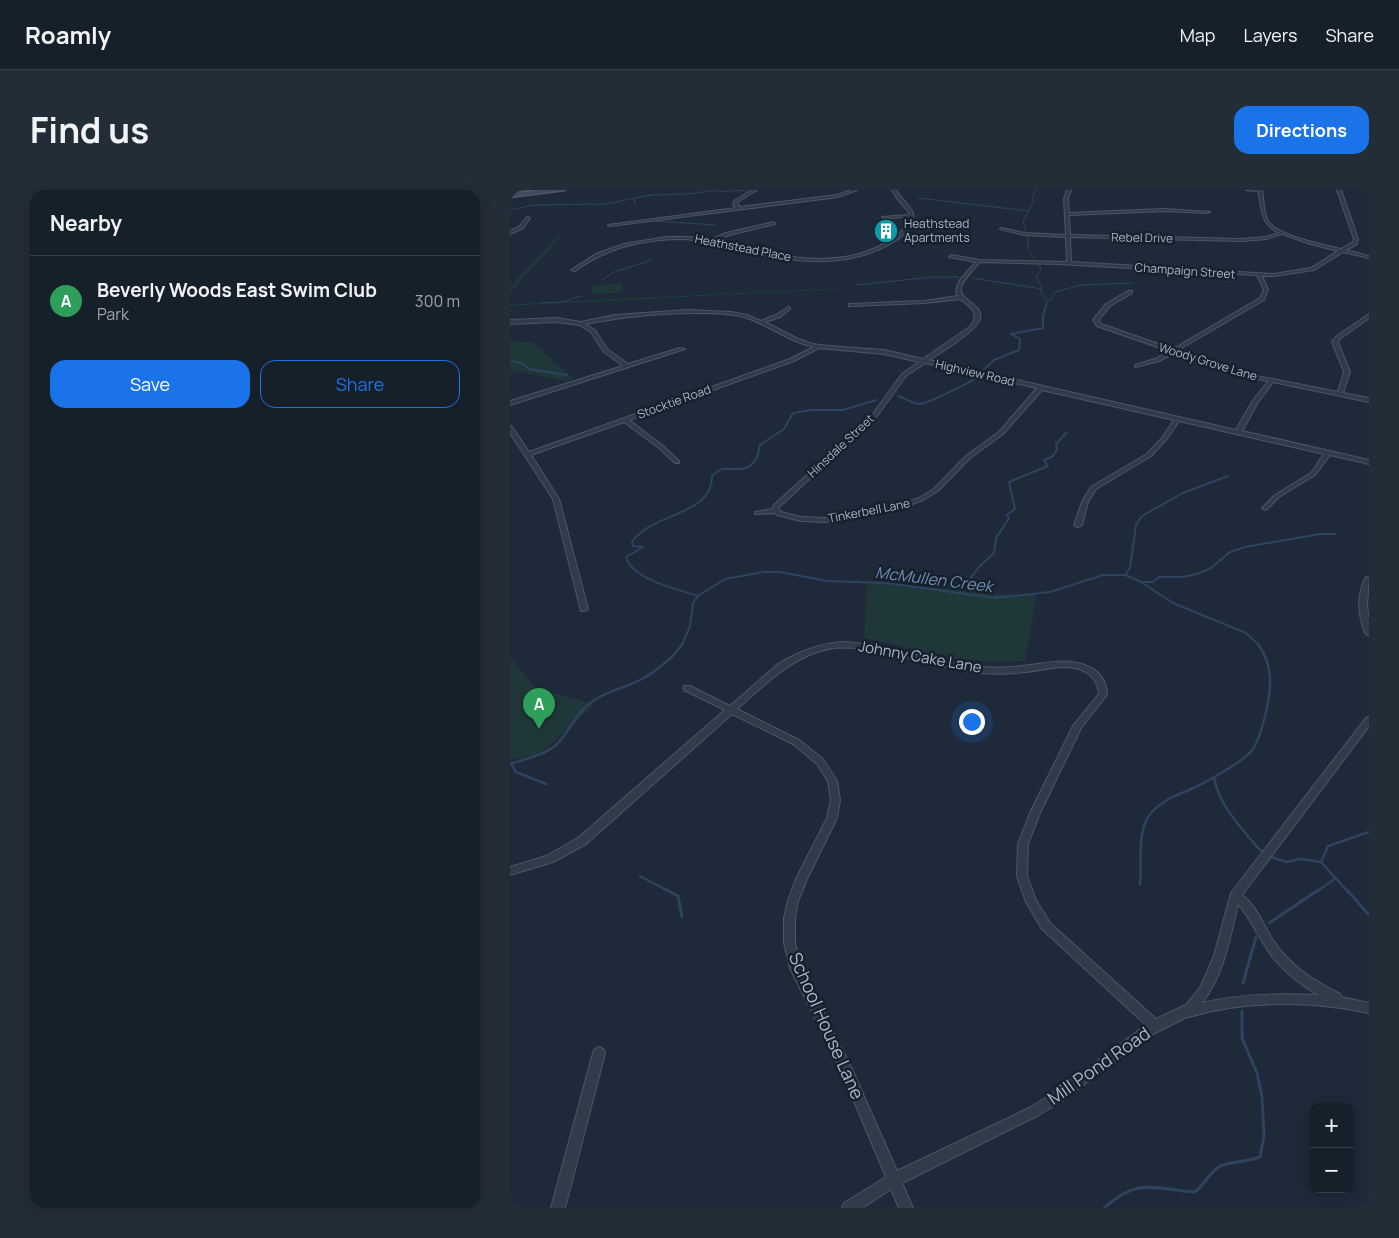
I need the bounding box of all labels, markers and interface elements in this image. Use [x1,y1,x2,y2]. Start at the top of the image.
text: Roamly [25,18,111,51]
text: Map [1180,23,1215,47]
text: Layers [1243,23,1297,47]
text: Share [1325,23,1374,47]
text: Find us [30,106,149,154]
button: Directions [1234,106,1369,154]
text: Nearby [50,209,122,237]
place label: Heathstead Apartments [904,215,970,246]
building icon: Heathstead Apartments [873,218,899,244]
street label: Rebel Drive [1111,228,1173,247]
street label: Heathstead Place [693,230,793,265]
street label: Champaign Street [1134,258,1236,283]
text: Beverly Woods East Swim Club [97,277,377,303]
text: A [61,290,71,312]
text: 300 m [415,290,460,312]
text: Park [97,303,129,325]
street label: Woody Grove Lane [1157,338,1260,385]
street label: Highview Road [934,355,1016,390]
button: Save [50,360,250,408]
button: Share [260,360,460,408]
street label: Stocktie Road [635,380,713,423]
street label: Hinsdale Street [804,410,878,481]
street label: Tinkerbell Lane [826,494,911,527]
water label: McMullen Creek [874,561,996,597]
street label: Johnny Cake Lane [857,635,984,678]
pin: A [523,688,555,729]
your location [959,709,985,735]
street label: School House Lane [784,948,870,1103]
street label: Mill Pond Road [1042,1021,1155,1110]
map controls [1309,1103,1354,1193]
button: + [1309,1103,1354,1148]
button: − [1309,1148,1354,1193]

